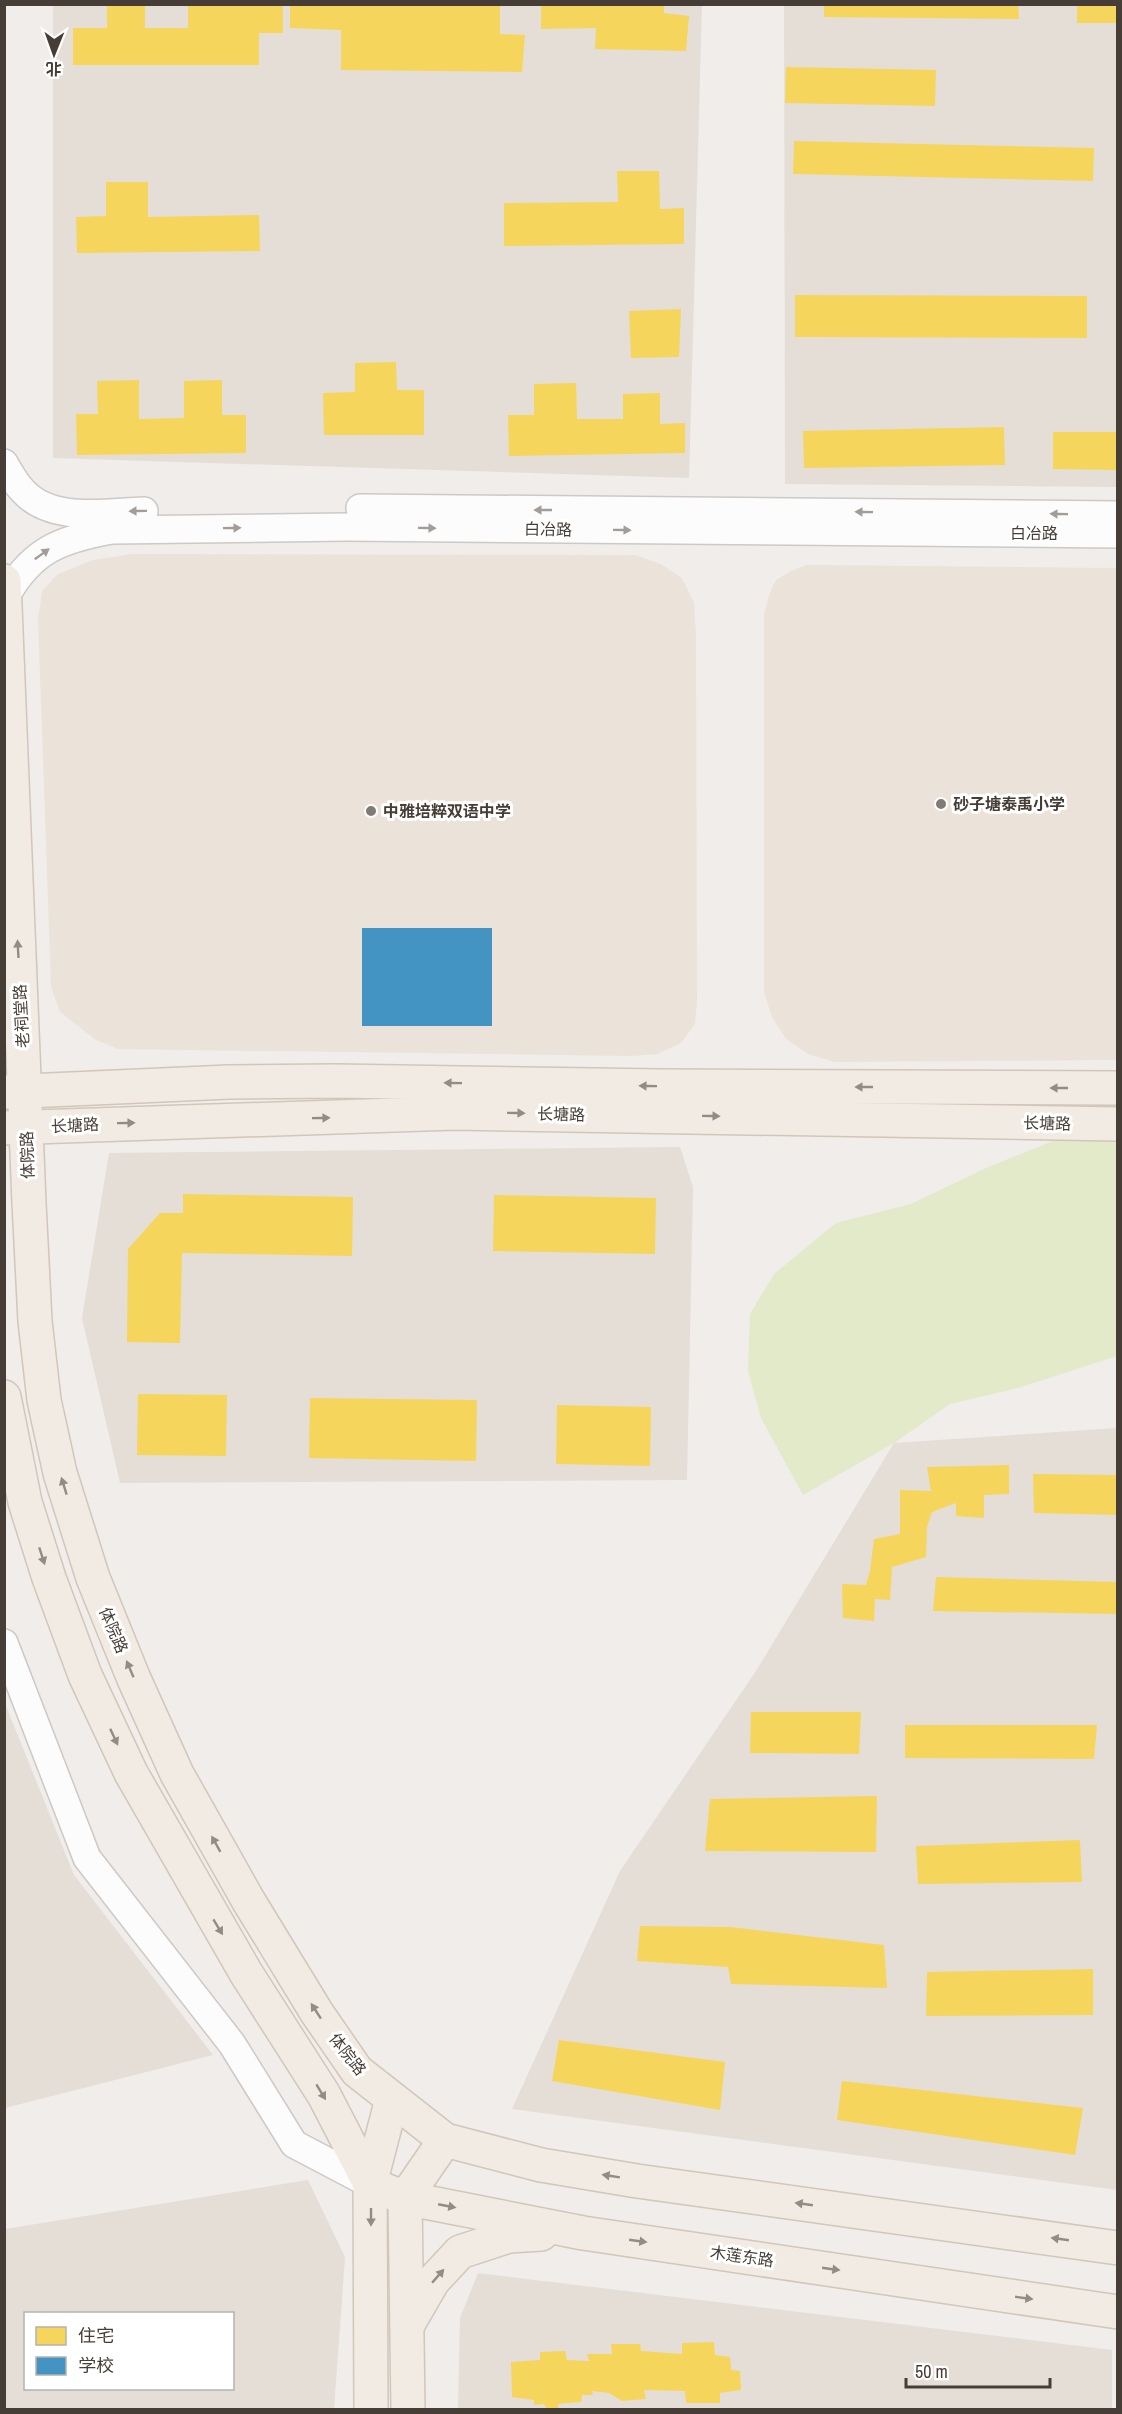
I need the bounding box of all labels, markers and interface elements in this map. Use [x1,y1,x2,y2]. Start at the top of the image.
north arrow [24,24,84,84]
text: 北 [46,58,62,80]
one-way arrow [534,505,553,515]
one-way arrow [129,506,148,516]
one-way arrow [855,507,874,517]
one-way arrow [1050,509,1069,519]
street label: 白冶路 [524,518,572,540]
street label: 白冶路 [1010,522,1058,544]
one-way arrow [417,523,436,533]
one-way arrow [222,524,241,533]
one-way arrow [612,525,631,535]
one-way arrow [33,548,49,560]
place label: 砂子塘泰禹小学 [953,793,1065,815]
marker: 砂子塘泰禹小学 [934,797,948,811]
place label: 中雅培粹双语中学 [383,800,511,822]
marker: 中雅培粹双语中学 [364,804,378,818]
one-way arrow [14,940,23,959]
street label: 老祠堂路 [8,983,34,1049]
one-way arrow [444,1078,463,1088]
one-way arrow [639,1081,658,1091]
one-way arrow [855,1082,874,1092]
one-way arrow [1050,1083,1069,1093]
street label: 长塘路 [537,1103,585,1125]
one-way arrow [506,1108,525,1118]
one-way arrow [701,1111,720,1121]
street label: 长塘路 [1023,1112,1071,1134]
street label: 长塘路 [50,1113,100,1137]
one-way arrow [311,1113,330,1123]
one-way arrow [116,1118,135,1128]
street label: 体院路 [15,1131,39,1179]
one-way arrow [59,1477,68,1495]
one-way arrow [38,1547,48,1565]
street label: 体院路 [94,1604,134,1656]
one-way arrow [125,1660,135,1678]
one-way arrow [110,1729,119,1746]
one-way arrow [211,1836,222,1852]
one-way arrow [213,1919,223,1936]
one-way arrow [311,2003,322,2019]
street label: 体院路 [325,2028,371,2080]
one-way arrow [316,2084,327,2100]
one-way arrow [601,2172,620,2181]
one-way arrow [794,2199,813,2208]
one-way arrow [437,2202,456,2211]
one-way arrow [366,2208,375,2227]
one-way arrow [1050,2235,1069,2244]
one-way arrow [629,2236,648,2245]
street label: 木莲东路 [709,2241,775,2271]
one-way arrow [822,2265,841,2274]
one-way arrow [431,2269,444,2284]
one-way arrow [1015,2294,1034,2303]
legend [24,2312,234,2390]
text: 住宅 [78,2323,114,2348]
scale bar [906,2351,1050,2389]
text: 学校 [78,2353,114,2378]
text: 50 m [915,2359,948,2384]

